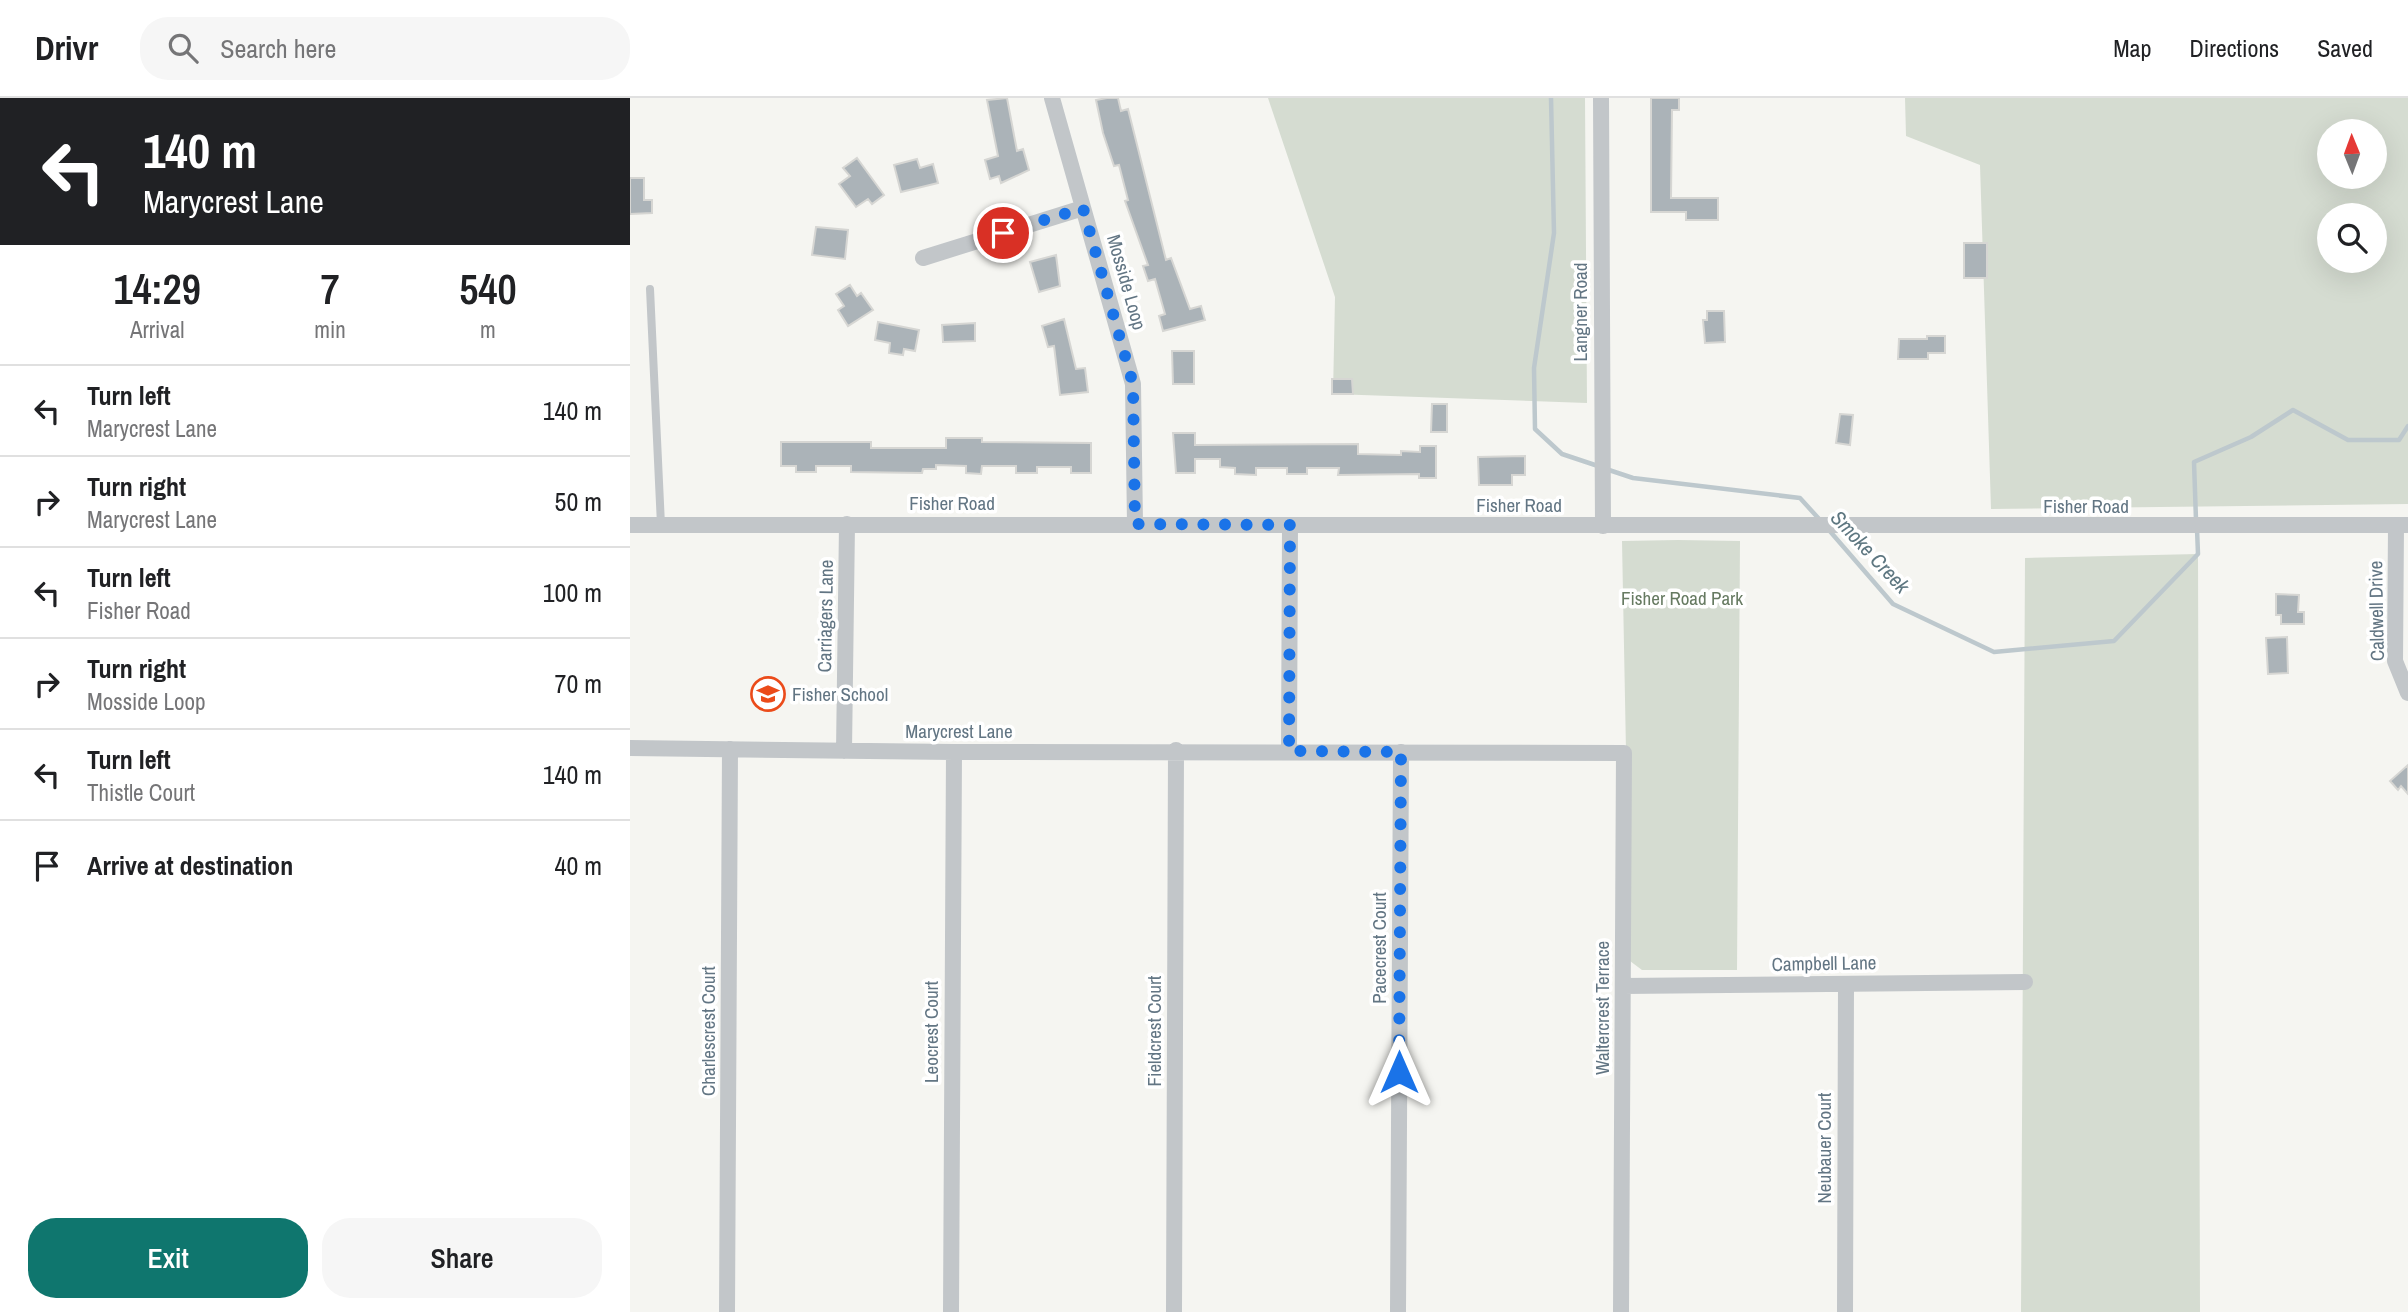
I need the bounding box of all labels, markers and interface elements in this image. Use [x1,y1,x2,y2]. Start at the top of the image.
search box [140,17,630,80]
text: Drivr [35,26,98,70]
icon: search [164,29,202,67]
text: Search here [220,31,336,66]
text: Map [2113,32,2151,64]
text: Directions [2189,32,2279,64]
text: Saved [2317,32,2373,64]
text: 140 m [143,117,257,183]
north arrow [2317,119,2387,189]
map controls [2317,119,2387,273]
icon: left [28,126,119,217]
text: Marycrest Lane [143,180,324,223]
pin [973,203,1033,263]
button: search [2317,203,2387,273]
icon: arrive [984,214,1022,252]
street label: Mosside Loop [1101,231,1153,333]
text: 14:29 [113,261,201,317]
text: 7 [320,261,340,317]
text: 540 [459,261,517,317]
street label: Langner Road [1567,263,1593,361]
text: Arrival [130,314,184,345]
text: min [314,314,346,345]
text: m [480,314,496,345]
text: Turn left [87,378,171,413]
icon: left [28,392,66,430]
text: 140 m [543,393,602,428]
text: Marycrest Lane [87,413,217,444]
text: Turn right [87,469,186,504]
icon: right [28,483,66,521]
text: 50 m [555,484,602,519]
street label: Fisher Road [909,490,995,516]
street label: Fisher Road [1476,492,1562,518]
street label: Fisher Road [2043,493,2129,519]
text: Marycrest Lane [87,504,217,535]
water label: Smoke Creek [1824,504,1917,601]
street label: Carriagers Lane [811,559,839,673]
text: Turn left [87,560,171,595]
street label: Caldwell Drive [2362,561,2390,661]
icon: left [28,574,66,612]
text: 100 m [543,575,602,610]
park label: Fisher Road Park [1621,585,1743,611]
text: Fisher Road [87,595,191,626]
text: Turn right [87,651,186,686]
icon: right [28,665,66,703]
text: 70 m [555,666,602,701]
school or university icon: Fisher School [749,675,787,713]
place label: Fisher School [792,681,888,707]
text: Mosside Loop [87,686,205,717]
street label: Marycrest Lane [905,718,1013,744]
text: Turn left [87,742,171,777]
icon: left [28,756,66,794]
text: 140 m [543,757,602,792]
text: Thistle Court [87,777,195,808]
icon: arrive [28,847,66,885]
text: Arrive at destination [87,848,293,883]
text: 40 m [555,848,602,883]
street label: Pacecrest Court [1366,891,1392,1004]
street label: Waltercrest Terrace [1589,941,1615,1075]
street label: Campbell Lane [1771,949,1877,977]
street label: Charlescrest Court [695,965,721,1096]
street label: Fieldcrest Court [1141,975,1167,1086]
street label: Leocrest Court [918,980,944,1083]
position arrow [1362,1035,1436,1109]
street label: Neubauer Court [1811,1092,1837,1203]
button: Exit [28,1218,308,1298]
button: Share [322,1218,602,1298]

